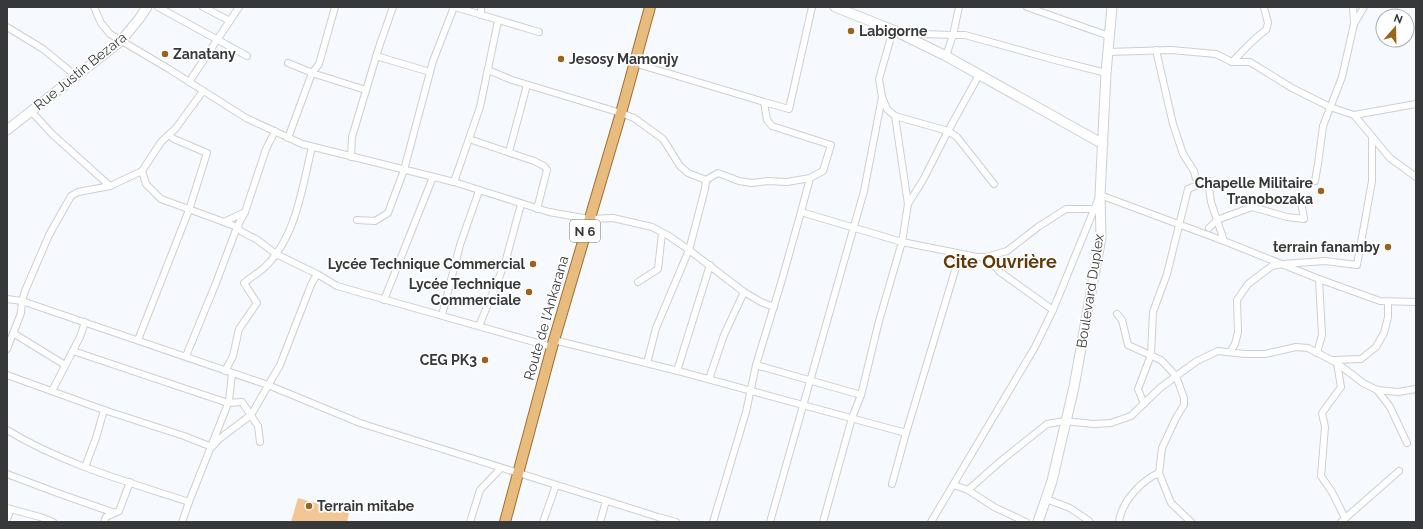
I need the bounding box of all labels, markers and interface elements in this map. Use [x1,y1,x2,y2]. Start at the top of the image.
north arrow [1375,8,1415,48]
text: N [1392,12,1404,27]
place label: Labigorne [859,23,928,39]
marker: Labigorne [846,26,856,36]
street label: Rue Justin Bezara [30,29,130,113]
place label: Zanatany [173,46,236,62]
marker: Zanatany [160,49,170,59]
place label: Jesosy Mamonjy [569,51,679,67]
marker: Jesosy Mamonjy [556,54,566,64]
place label: Chapelle Militaire Tranobozaka [1195,175,1314,207]
marker: Chapelle Militaire Tranobozaka [1316,186,1326,196]
road number: N 6 [570,220,600,242]
street label: Boulevard Duplex [1073,233,1107,349]
place label: terrain fanamby [1273,239,1380,255]
marker: terrain fanamby [1383,242,1393,252]
district label: Cite Ouvrière [943,251,1057,272]
street label: Route de l'Ankarana [521,254,571,382]
place label: Lycée Technique Commercial [328,256,526,272]
marker: Lycée Technique Commercial [528,259,538,269]
place label: Lycée Technique Commerciale [409,276,522,308]
marker: Lycée Technique Commerciale [524,287,534,297]
place label: CEG PK3 [420,352,477,368]
marker: CEG PK3 [480,355,490,365]
place label: Terrain mitabe [317,498,415,514]
marker: Terrain mitabe [304,501,314,511]

